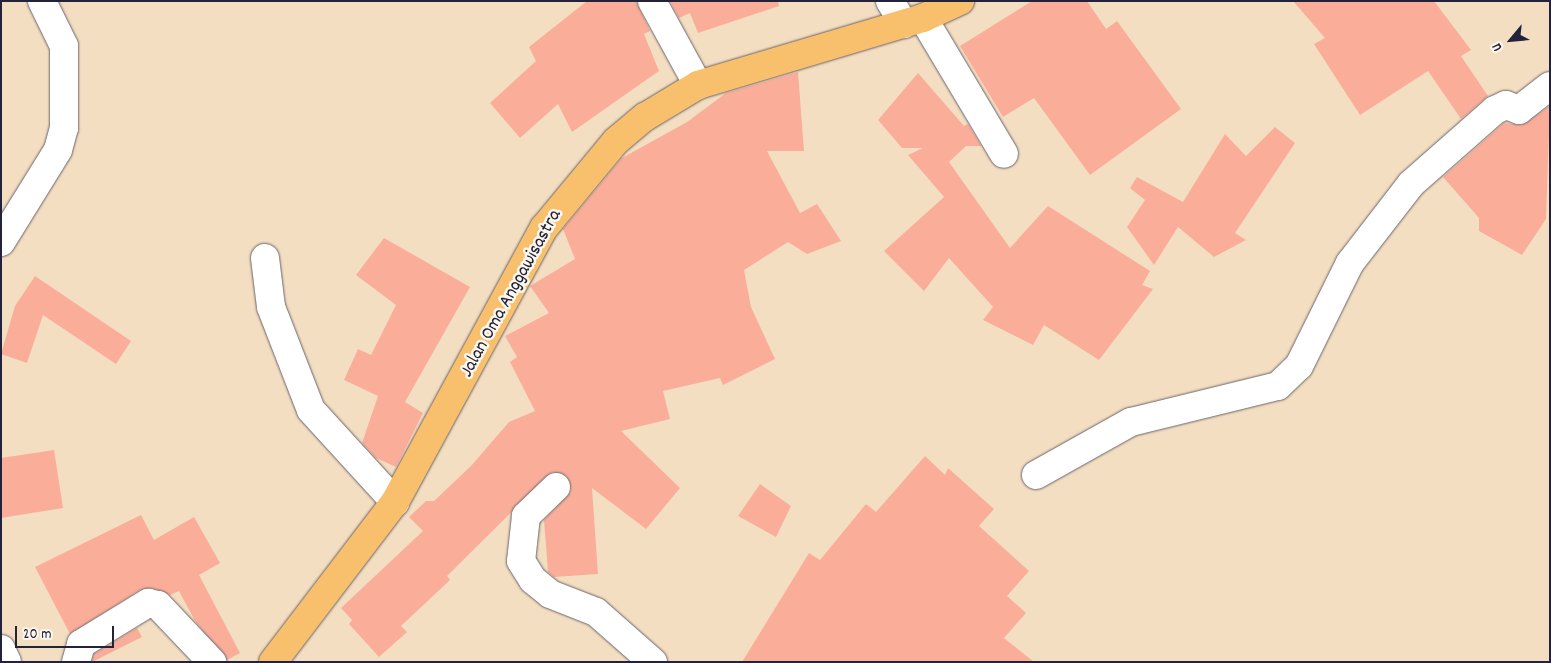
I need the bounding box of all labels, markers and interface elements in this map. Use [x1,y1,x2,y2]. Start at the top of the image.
north arrow [1486,15,1536,65]
text: U [1487,39,1508,55]
street label: Jalan Oma Anggawisastra [456,206,568,382]
scale bar [18,616,116,648]
text: 20 m [23,624,51,646]

